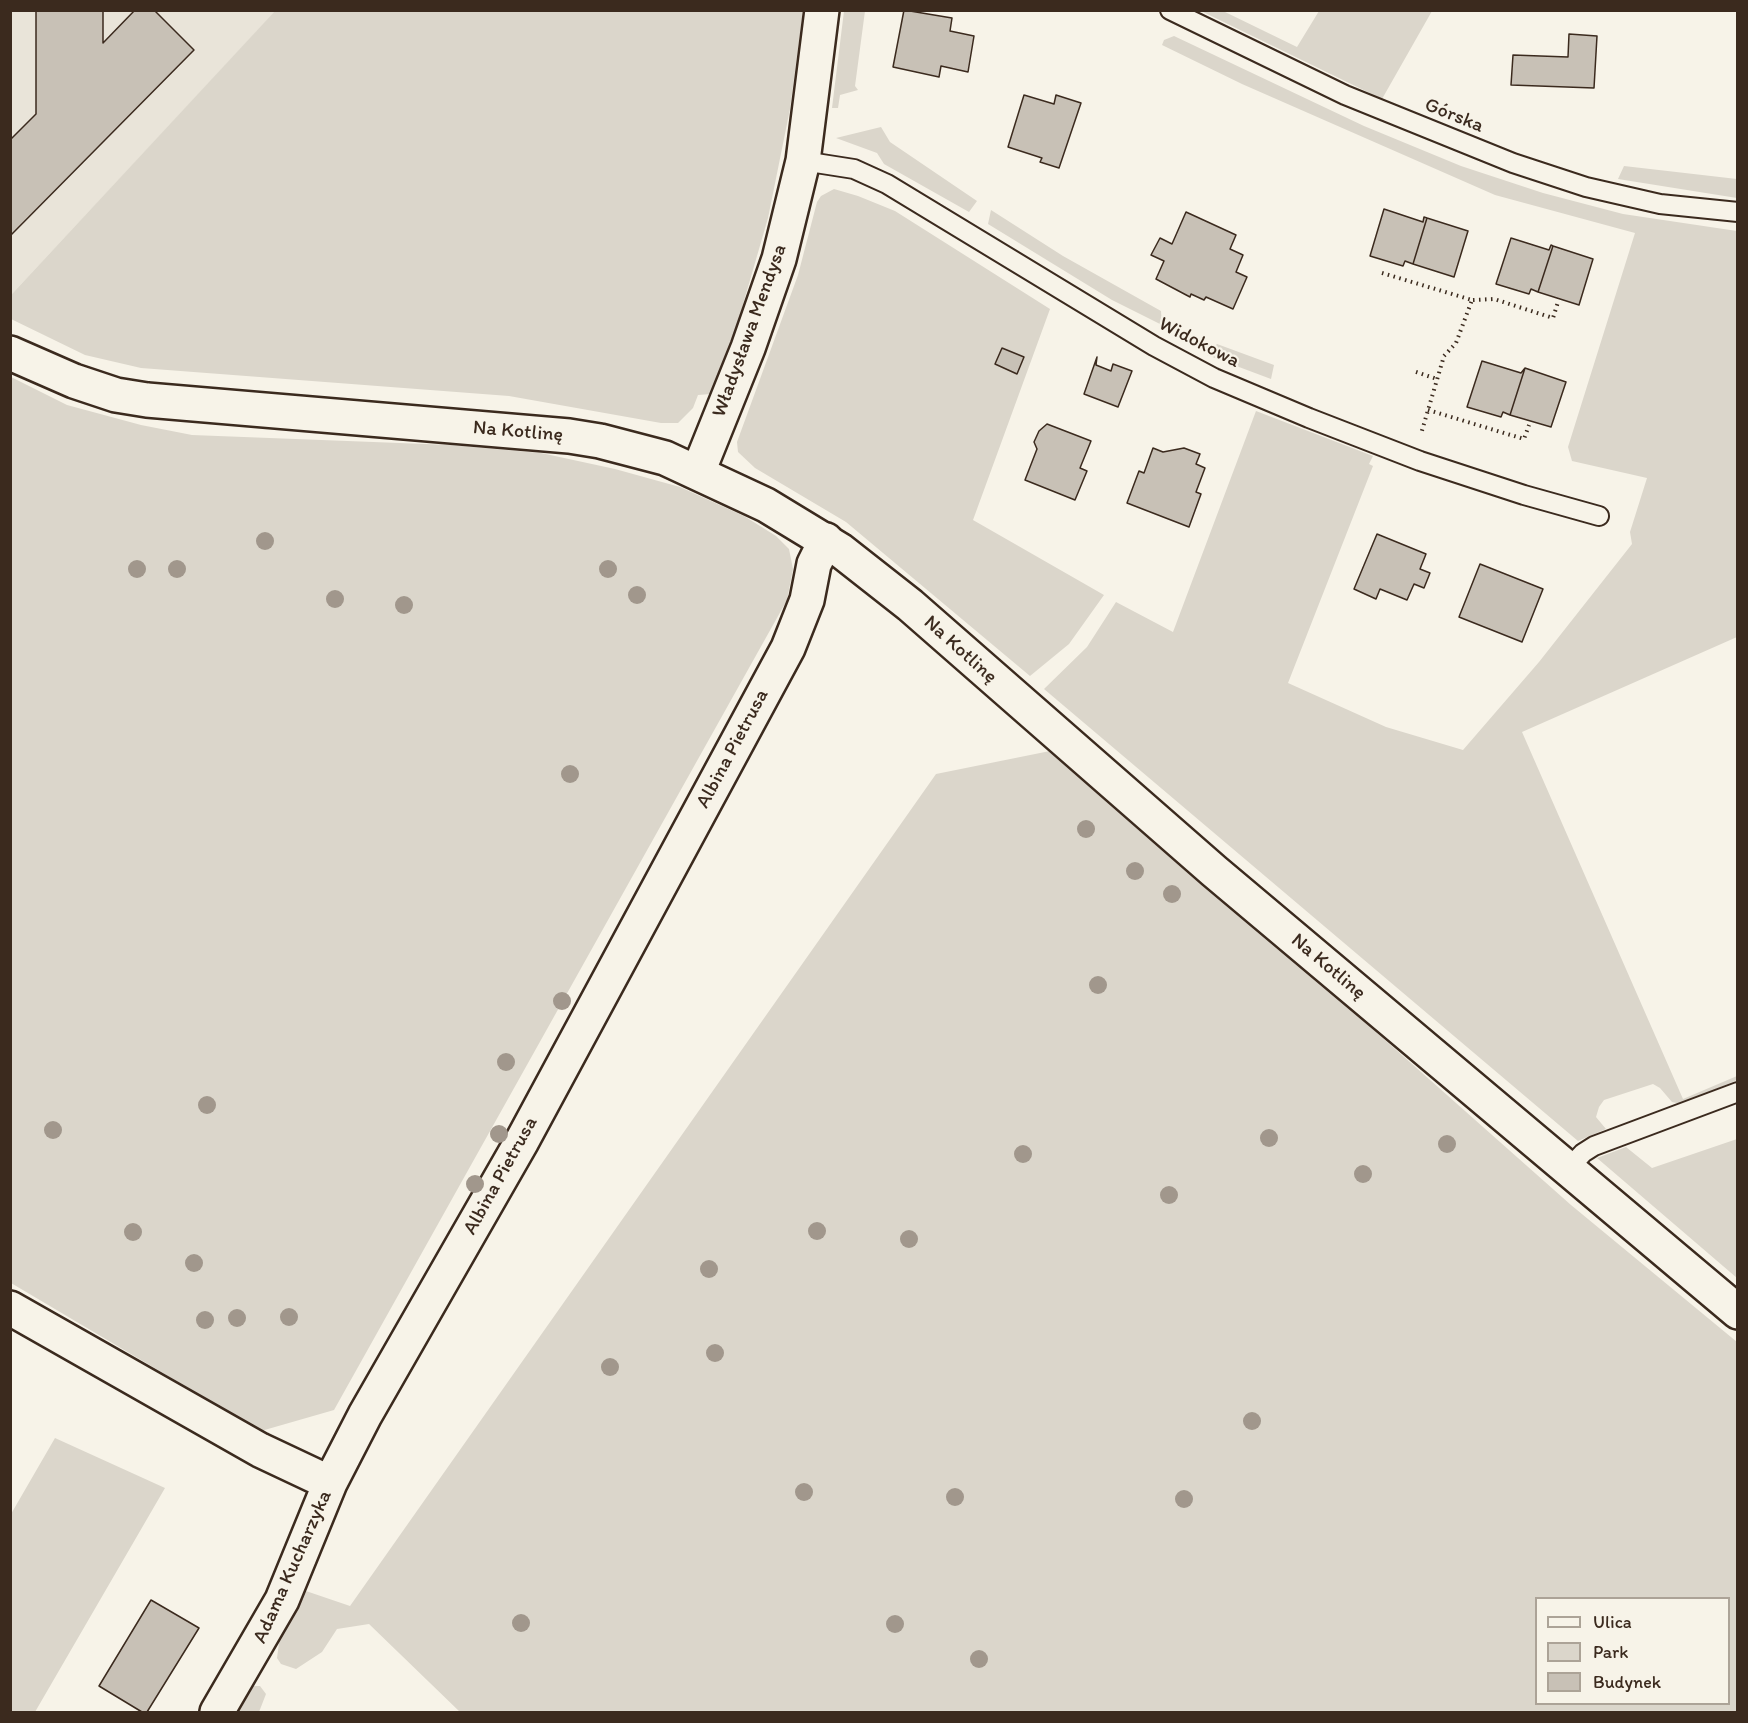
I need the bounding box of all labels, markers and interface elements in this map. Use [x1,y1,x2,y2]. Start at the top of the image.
street label: Górska [1421,93,1487,139]
street label: Władysława Mendysa [708,241,792,421]
street label: Widokowa [1154,312,1244,374]
street label: Na Kotlinę [472,416,564,448]
street label: Na Kotlinę [918,611,1002,689]
street label: Albina Pietrusa [692,685,774,813]
street label: Na Kotlinę [1286,929,1370,1005]
street label: Albina Pietrusa [459,1113,543,1239]
street label: Adama Kucharzyka [248,1487,338,1647]
legend [1535,1597,1730,1705]
text: Ulica [1593,1611,1632,1633]
text: Park [1593,1641,1628,1663]
text: Budynek [1593,1671,1661,1693]

